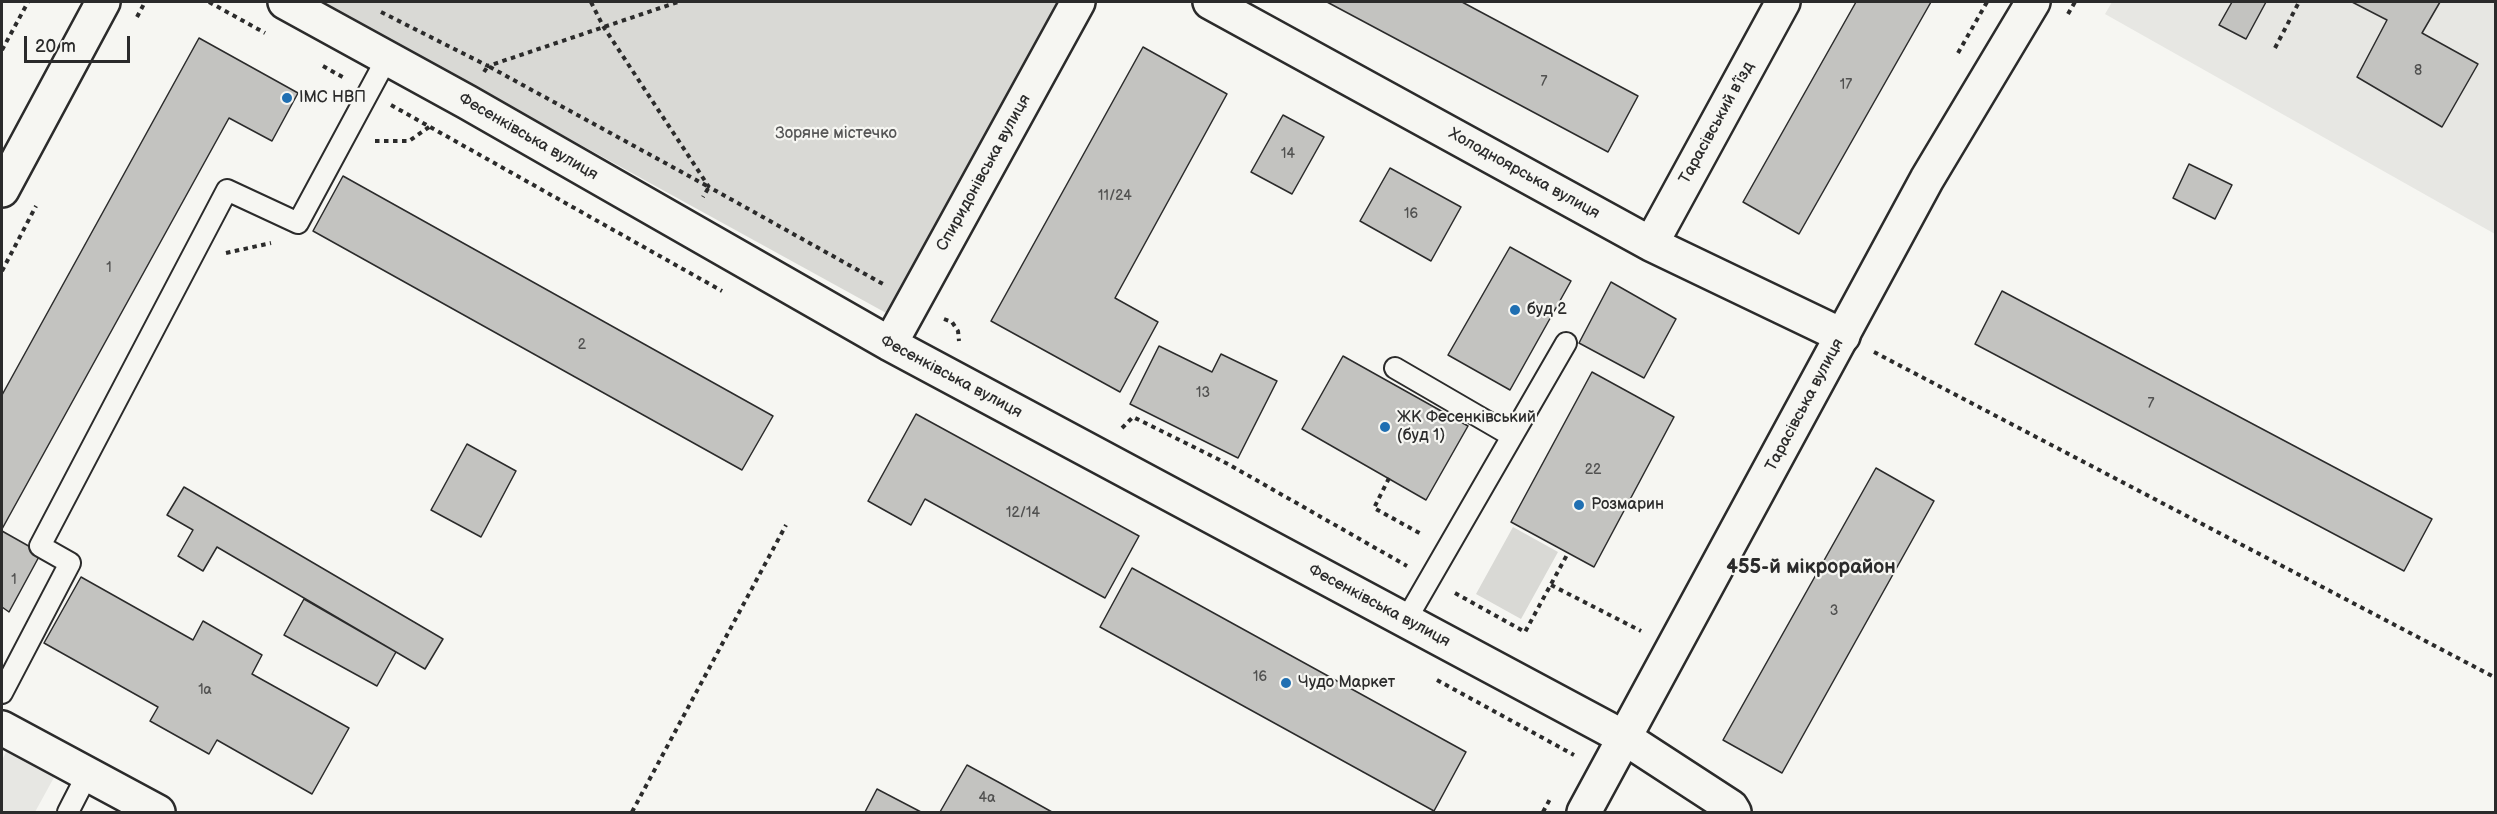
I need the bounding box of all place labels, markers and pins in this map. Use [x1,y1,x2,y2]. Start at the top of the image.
place label: ІМС НВП [299,88,366,108]
marker: ІМС НВП [280,91,294,105]
place label: буд 2 [1527,300,1567,320]
marker: буд 2 [1508,303,1522,317]
place label: ЖК Фесенківський (буд 1) [1397,408,1536,446]
marker: ЖК Фесенківський (буд 1) [1378,420,1392,434]
place label: Розмарин [1591,495,1664,515]
marker: Розмарин [1572,498,1586,512]
place label: Чудо Маркет [1298,673,1395,693]
marker: Чудо Маркет [1279,676,1293,690]

